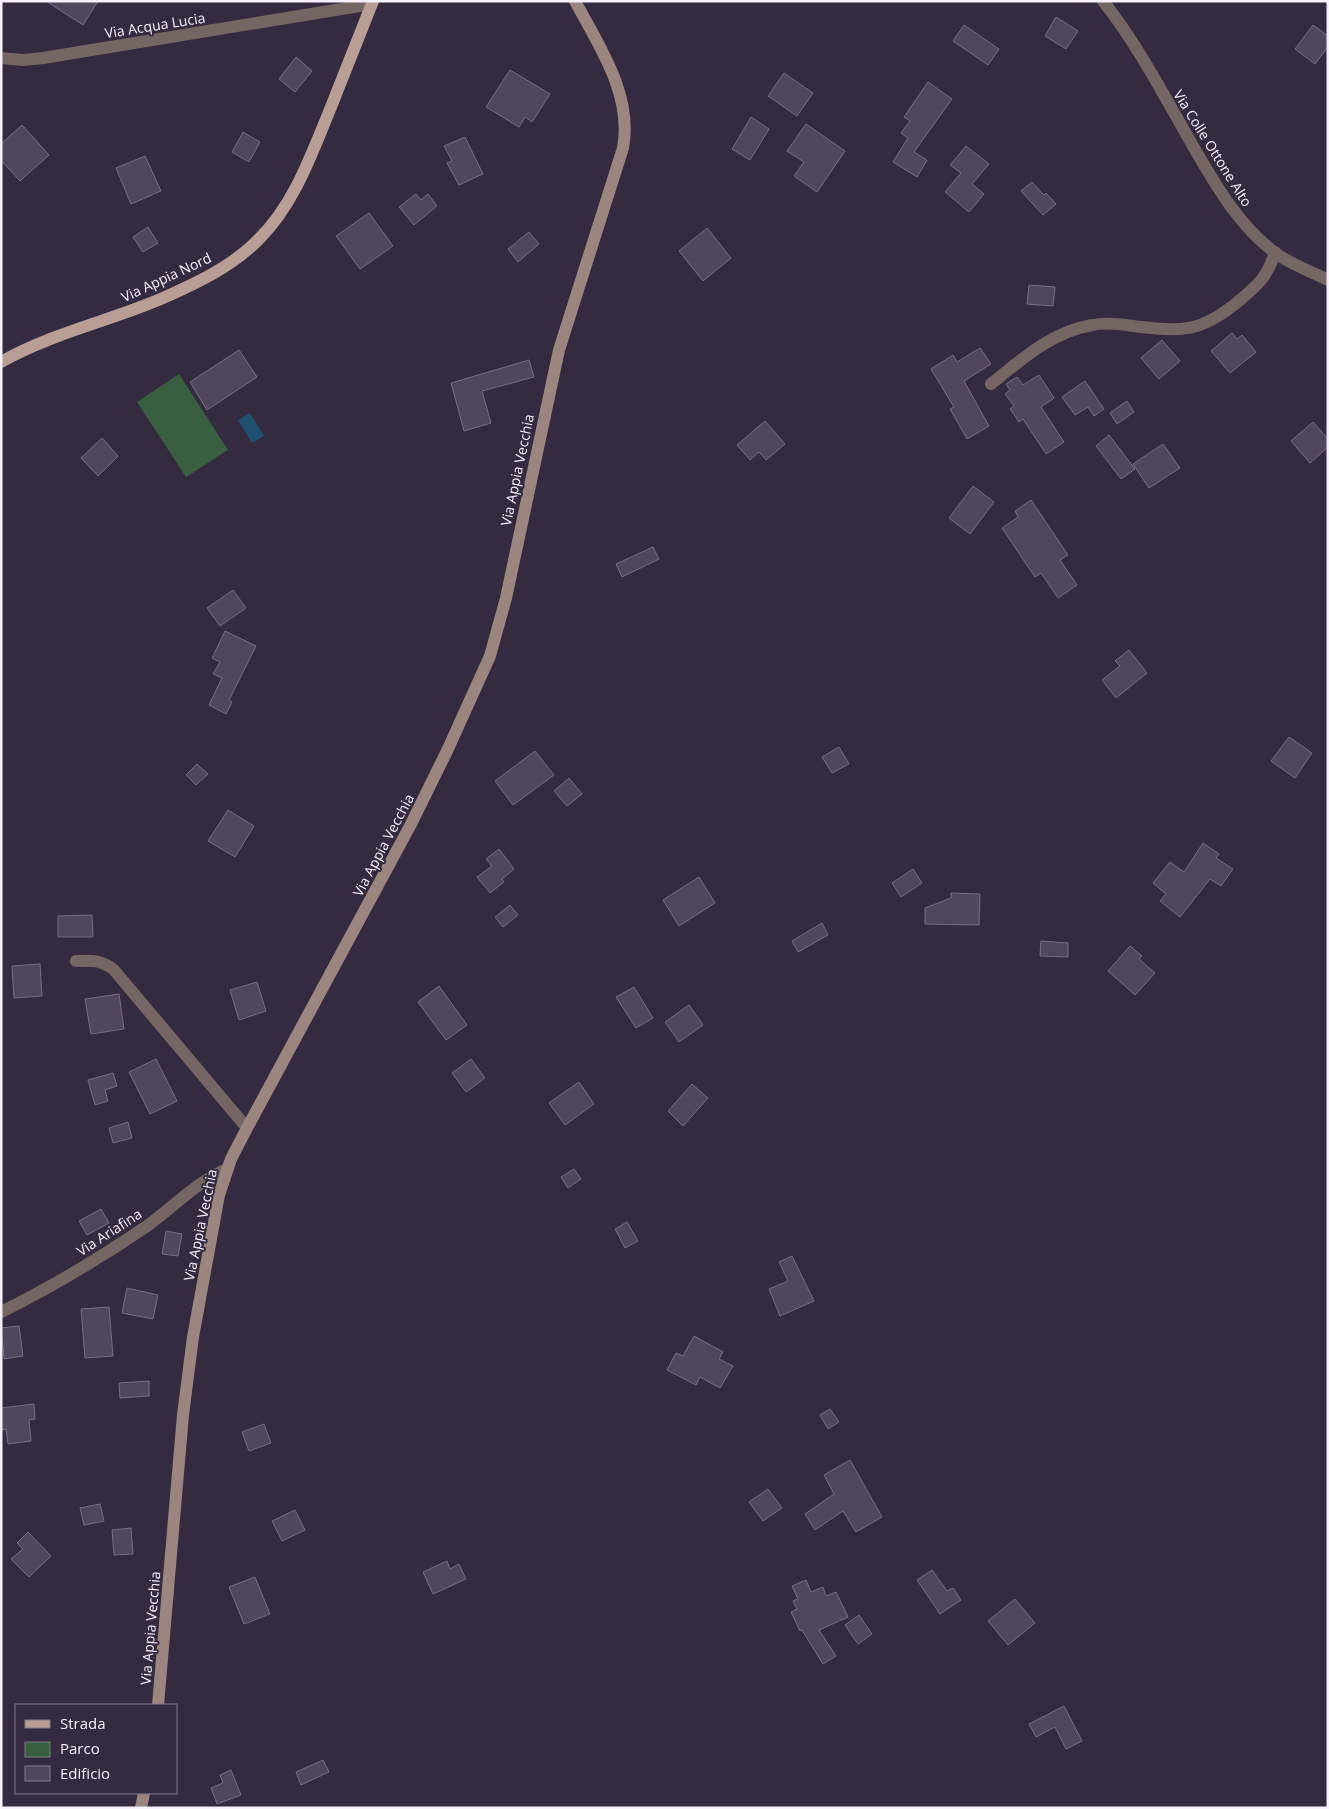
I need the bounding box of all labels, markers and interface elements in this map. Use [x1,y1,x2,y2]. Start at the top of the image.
street label: Via Acqua Lucia [103,8,207,42]
street label: Via Colle Ottone Alto [1169,86,1257,210]
street label: Via Appia Nord [118,248,214,306]
street label: Via Appia Vecchia [496,412,538,528]
street label: Via Appia Vecchia [348,790,418,900]
street label: Via Appia Vecchia [179,1167,221,1283]
street label: Via Ariafina [73,1204,145,1260]
street label: Via Appia Vecchia [136,1571,164,1685]
legend [15,1704,178,1794]
text: Strada [60,1713,106,1733]
text: Parco [60,1738,100,1758]
text: Edificio [60,1763,110,1783]

